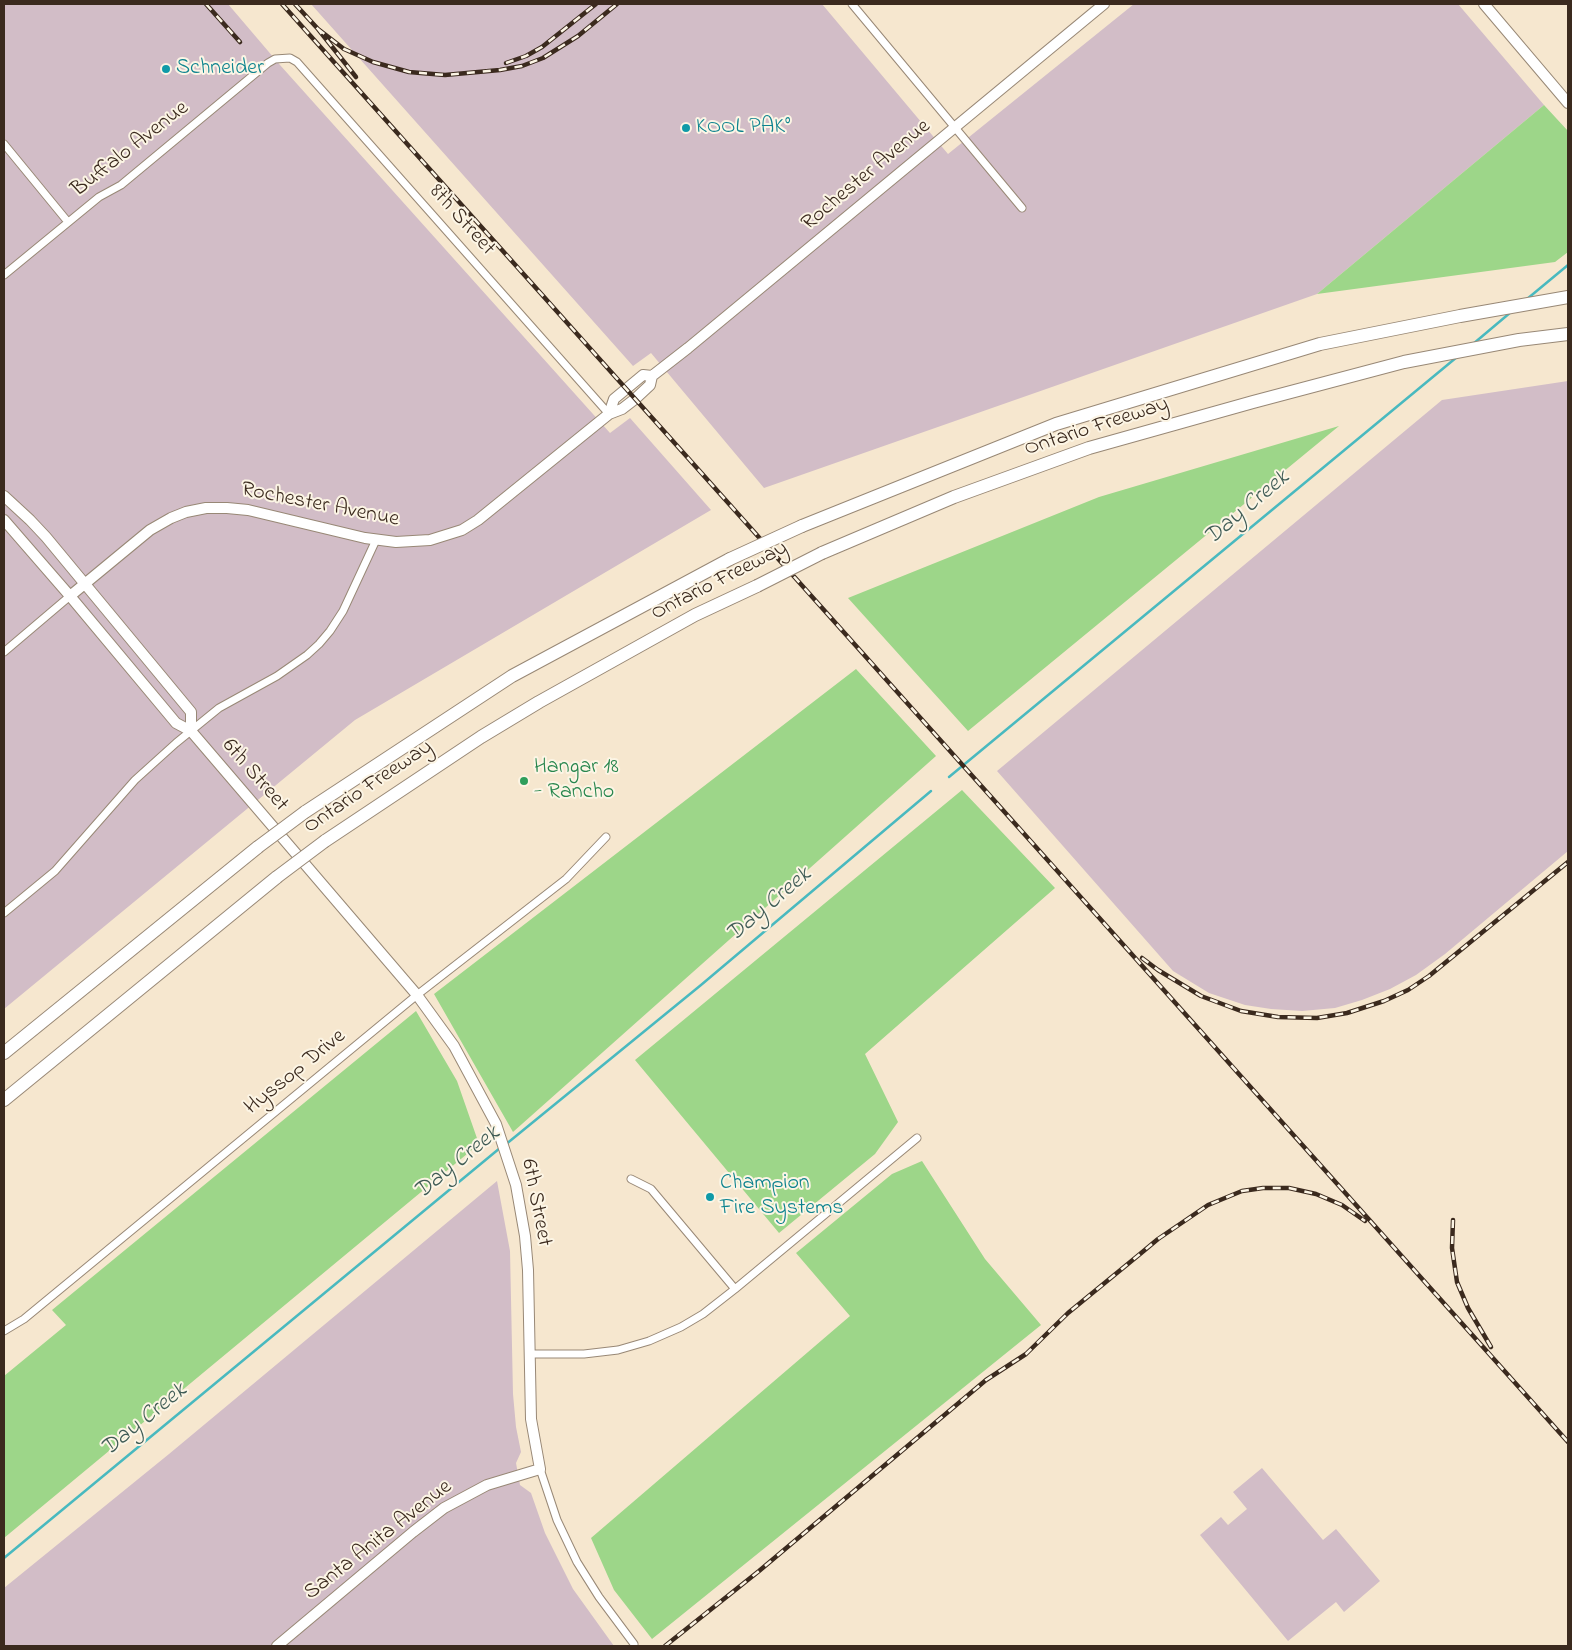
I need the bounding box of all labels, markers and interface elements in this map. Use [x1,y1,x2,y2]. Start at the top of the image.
place label: Schneider [176,56,264,82]
marker: Schneider [160,63,172,75]
street label: Buffalo Avenue [67,96,195,204]
street label: Rochester Avenue [797,114,937,238]
place label: KOOL PAK° [696,115,791,141]
marker: KOOL PAK° [680,122,692,134]
street label: 8th Street [422,180,500,262]
street label: Ontario Freeway [1022,392,1172,464]
water label: Day Creek [1199,465,1297,553]
street label: Rochester Avenue [239,478,401,534]
street label: Ontario Freeway [647,536,793,628]
street label: 6th Street [215,734,293,818]
street label: Ontario Freeway [299,735,439,841]
place label: Hangar 18 - Rancho [534,755,619,806]
marker: Hangar 18 - Rancho [518,775,530,787]
water label: Day Creek [721,862,819,950]
street label: Hyssop Drive [240,1024,352,1122]
water label: Day Creek [409,1121,507,1207]
street label: 6th Street [514,1157,556,1249]
place label: Champion Fire Systems [720,1171,843,1222]
marker: Champion Fire Systems [704,1191,716,1203]
water label: Day Creek [96,1378,194,1464]
street label: Santa Anita Avenue [300,1475,458,1607]

